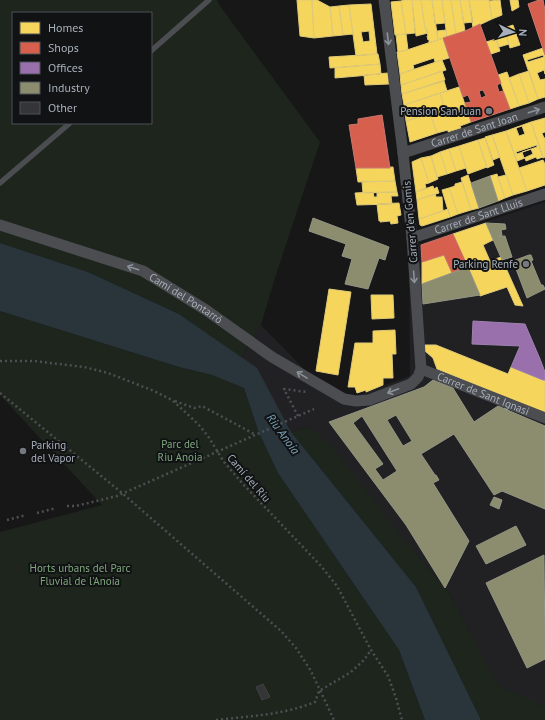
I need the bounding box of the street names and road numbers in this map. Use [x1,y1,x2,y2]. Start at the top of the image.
street label: Carrer de Sant Joan [429,109,520,150]
street label: Carrer d'en Gomis [399,180,421,264]
street label: Carrer de Sant Lluís [432,195,525,237]
street label: Camí del Pontarró [147,270,226,327]
street label: Carrer de Sant Ignasi [435,369,532,418]
street label: Camí del Riu [224,451,274,505]

